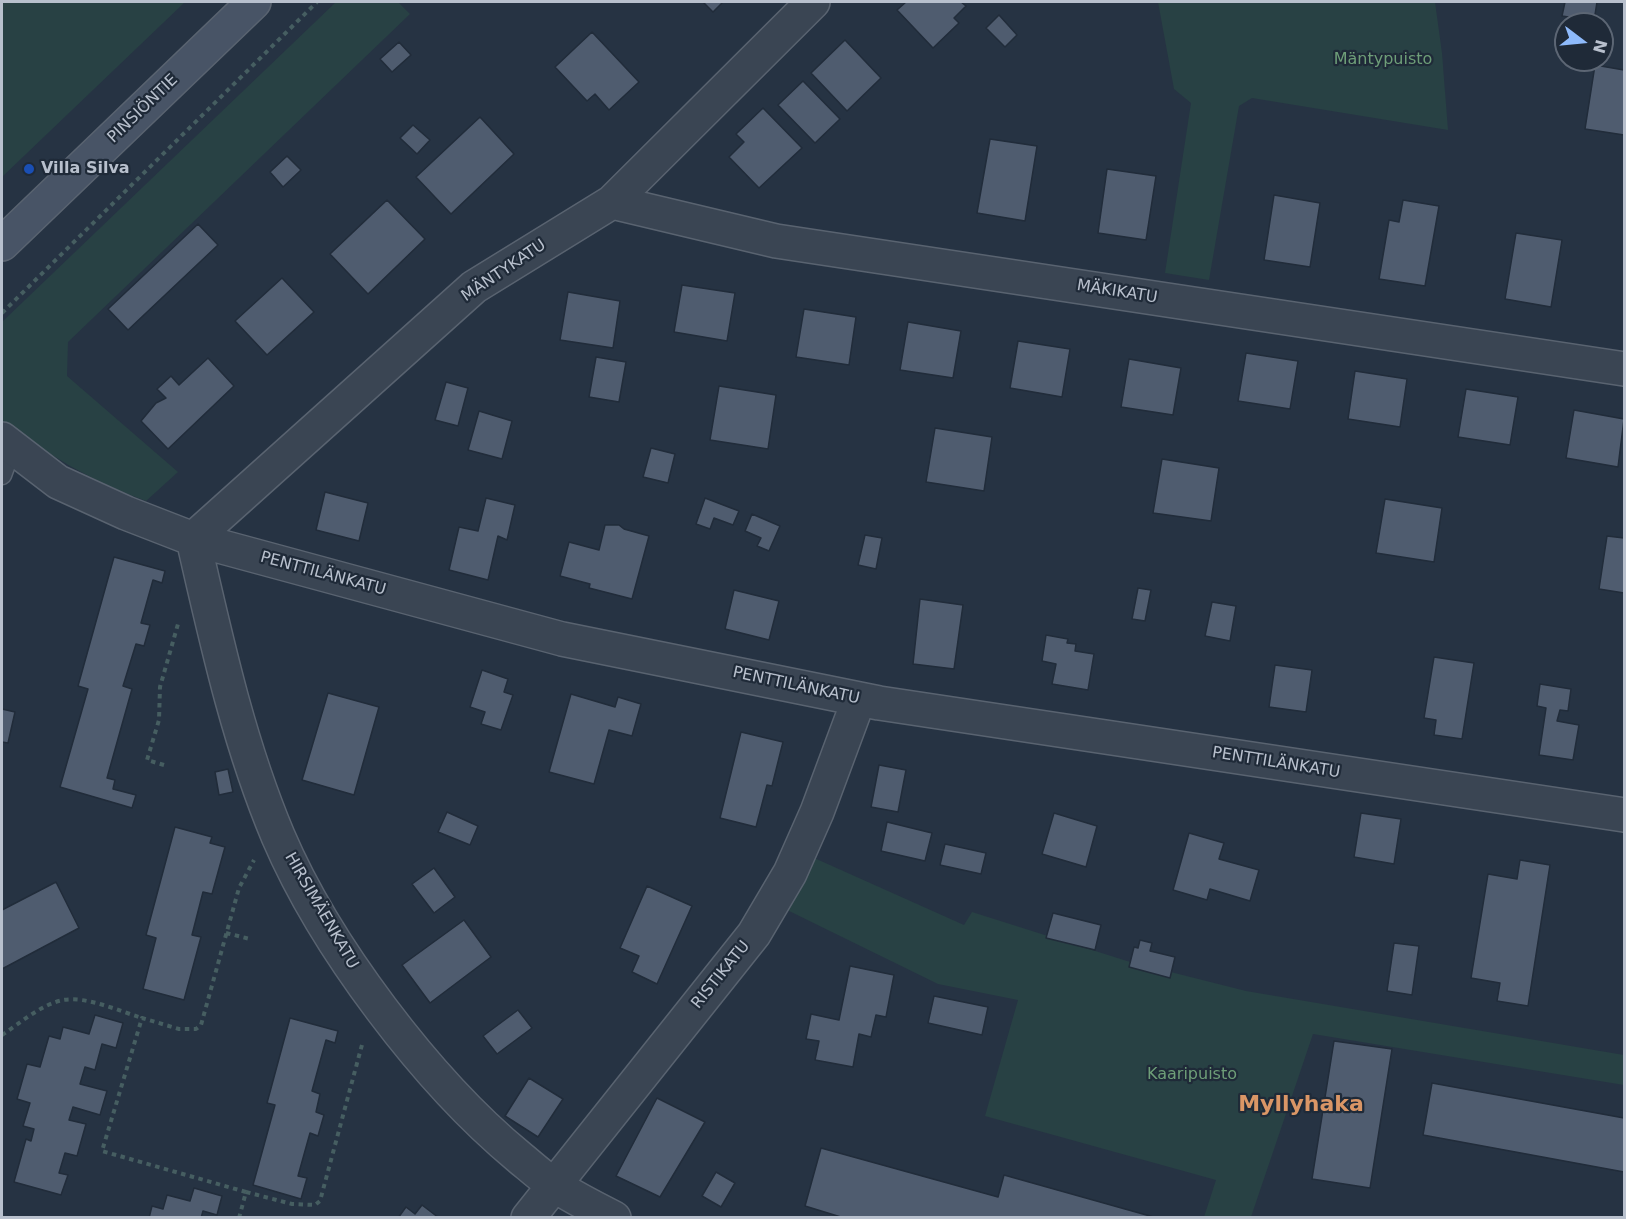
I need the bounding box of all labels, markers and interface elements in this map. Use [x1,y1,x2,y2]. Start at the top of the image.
north arrow [1554,12,1614,72]
text: N [1589,37,1611,56]
park label: Mäntypuisto [1334,50,1432,70]
street label: PINSIÖNTIE [104,71,182,147]
place label: Villa Silva [41,159,130,179]
marker: Villa Silva [22,162,36,176]
street label: MÄNTYKATU [458,236,550,306]
street label: MÄKIKATU [1075,276,1159,308]
street label: PENTTILÄNKATU [258,548,388,600]
street label: PENTTILÄNKATU [731,663,861,709]
street label: PENTTILÄNKATU [1211,743,1341,783]
street label: HIRSIMÄENKATU [280,849,362,973]
street label: RISTIKATU [688,937,754,1013]
park label: Kaaripuisto [1147,1065,1237,1085]
district label: Myllyhaka [1238,1092,1364,1118]

